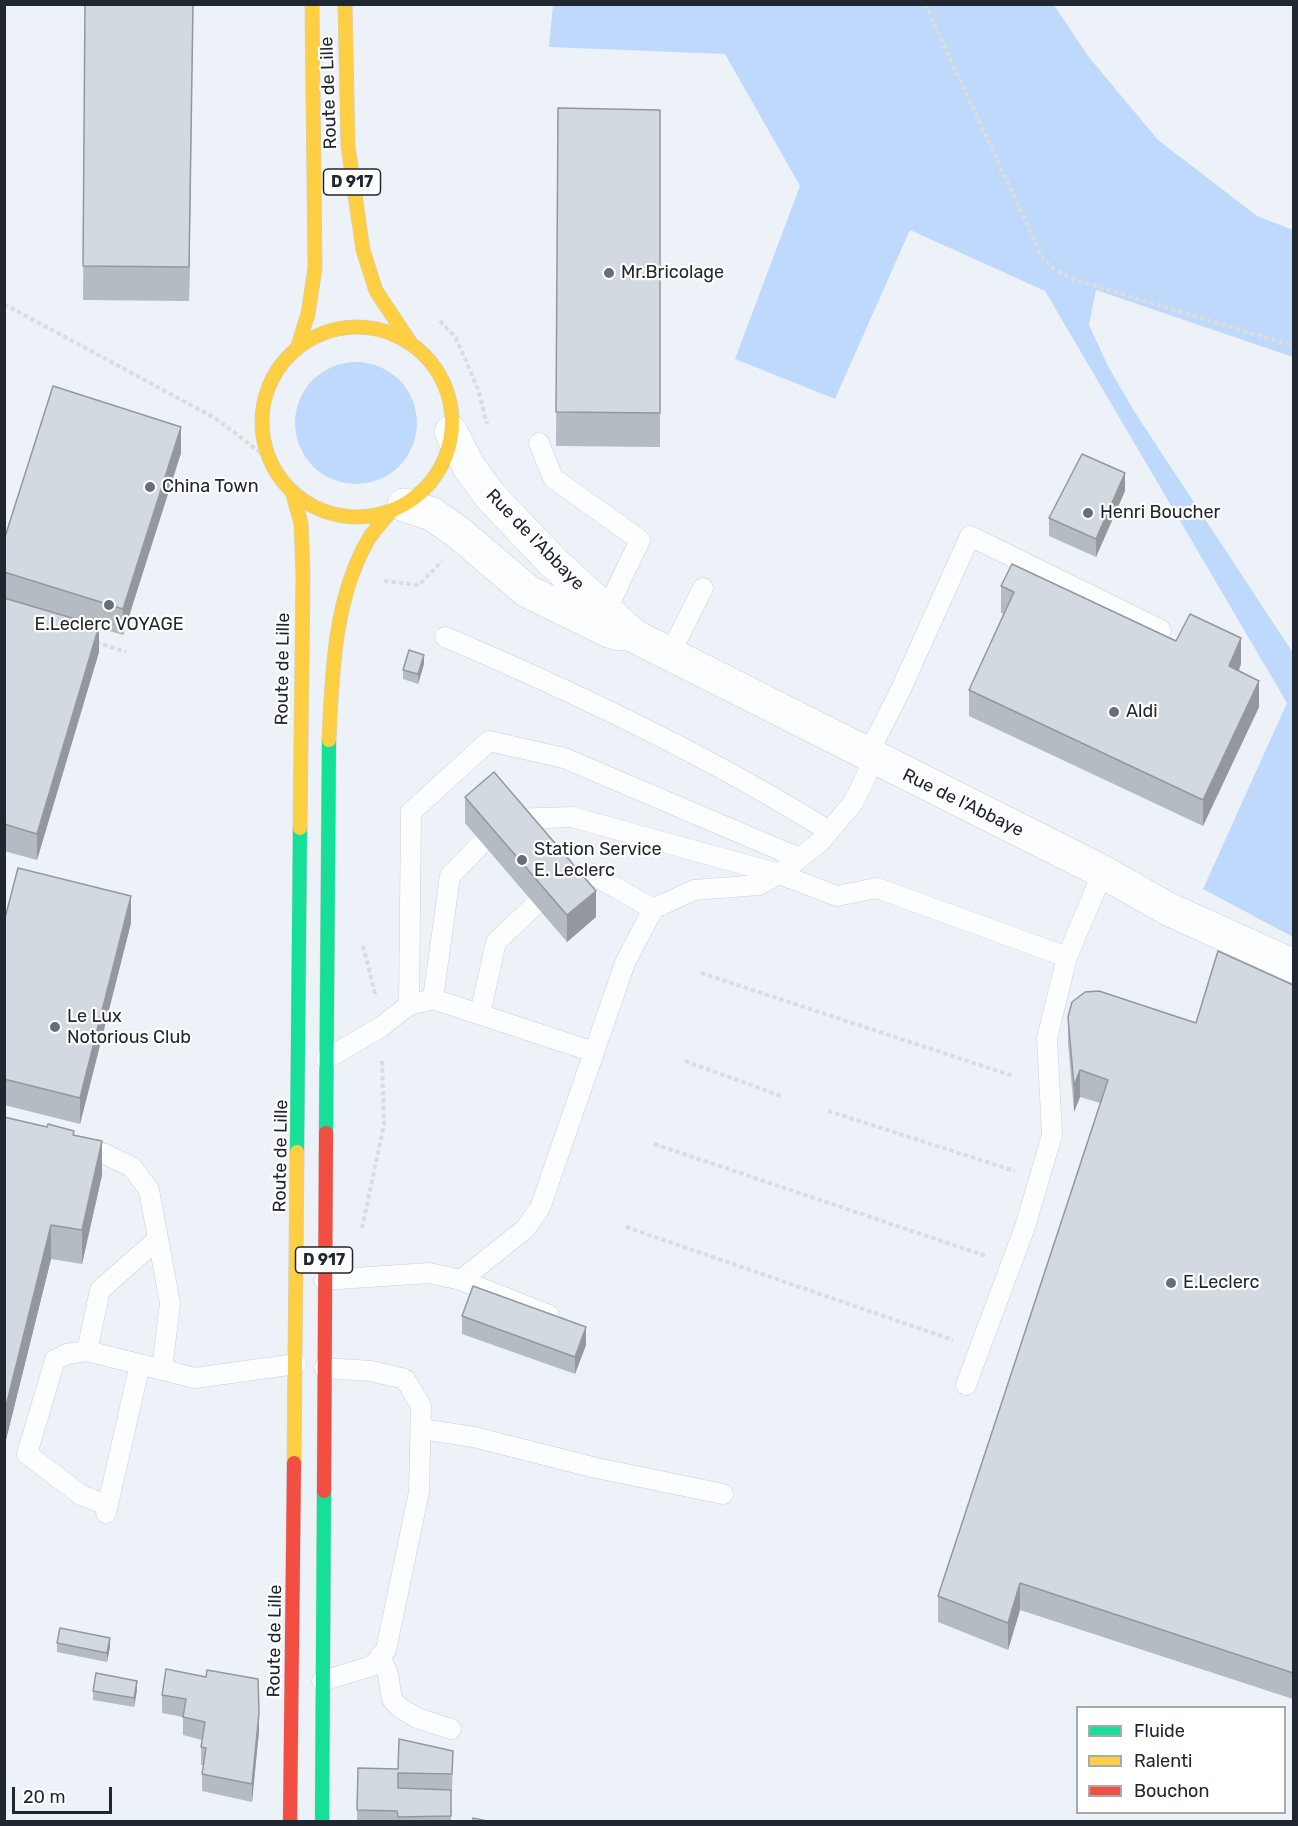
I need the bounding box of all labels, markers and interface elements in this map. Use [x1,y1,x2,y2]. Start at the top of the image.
street label: Route de Lille [316,36,342,150]
road number: D 917 [324,169,380,195]
place label: Mr.Bricolage [621,262,724,284]
marker: Mr.Bricolage [602,266,616,280]
place label: China Town [162,476,259,498]
marker: China Town [143,480,157,494]
street label: Rue de l'Abbaye [481,485,589,595]
place label: Henri Boucher [1100,502,1220,524]
marker: Henri Boucher [1081,506,1095,520]
marker: E.Leclerc VOYAGE [102,598,116,612]
street label: Route de Lille [271,612,295,726]
place label: E.Leclerc VOYAGE [34,614,184,636]
place label: Aldi [1126,701,1157,723]
marker: Aldi [1107,705,1121,719]
street label: Rue de l'Abbaye [899,764,1027,842]
place label: Station Service E. Leclerc [534,839,662,882]
marker: Station Service E. Leclerc [515,853,529,867]
place label: Le Lux Notorious Club [67,1006,191,1048]
marker: Le Lux Notorious Club [48,1020,62,1034]
street label: Route de Lille [269,1099,293,1213]
road number: D 917 [296,1247,352,1273]
place label: E.Leclerc [1183,1272,1259,1294]
marker: E.Leclerc [1164,1276,1178,1290]
street label: Route de Lille [263,1584,287,1698]
legend [1076,1706,1286,1814]
text: Fluide [1134,1720,1185,1742]
text: Ralenti [1134,1750,1192,1772]
scale bar [15,1775,116,1813]
text: Bouchon [1134,1780,1209,1802]
text: 20 m [23,1786,65,1808]

